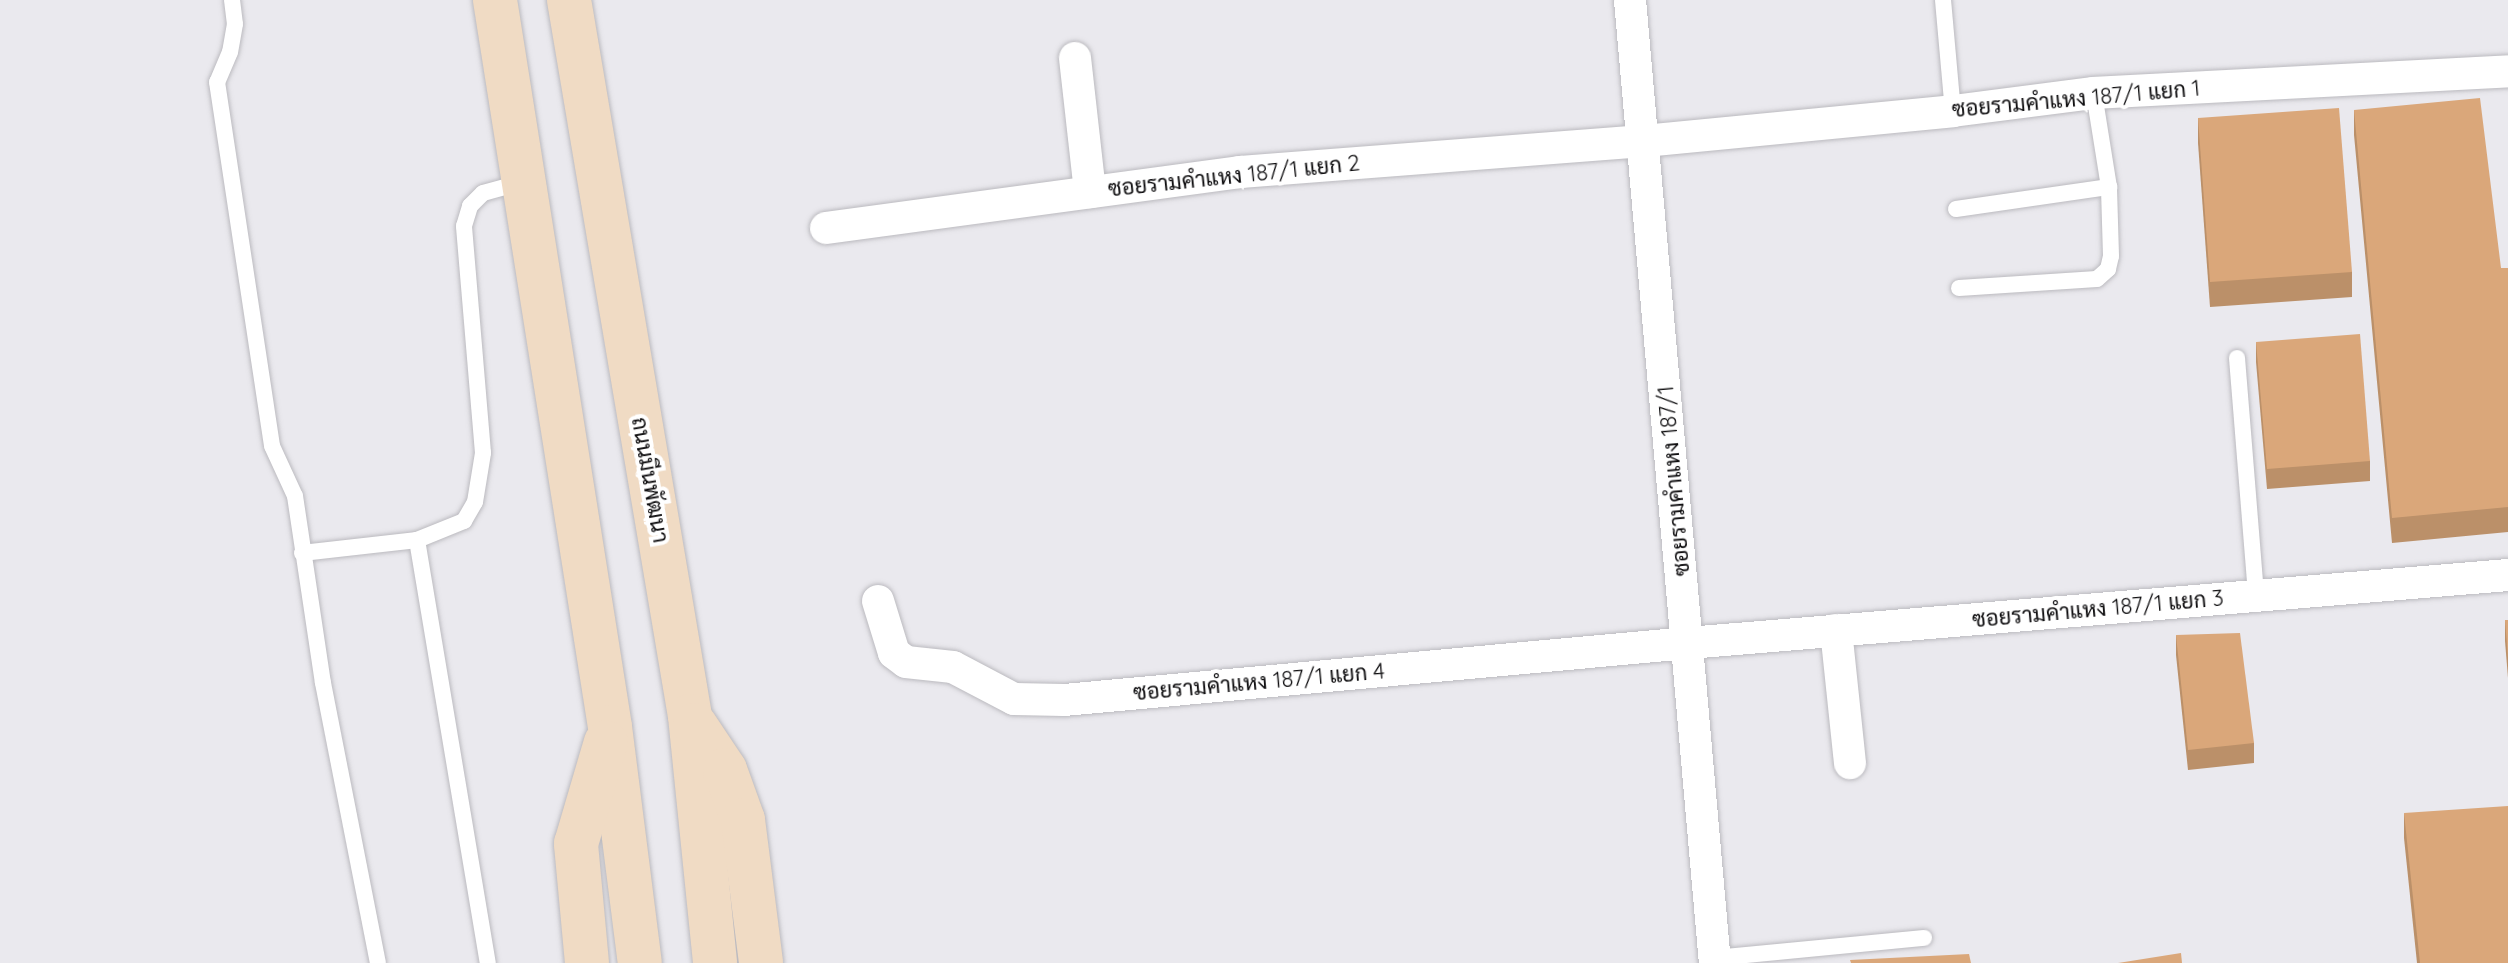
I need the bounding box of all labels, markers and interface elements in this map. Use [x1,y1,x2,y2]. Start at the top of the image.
street label: ซอยรามคำแหง 187/1 แยก 1 [1951,75,2201,123]
street label: ซอยรามคำแหง 187/1 แยก 2 [1107,150,1361,202]
street label: ซอยรามคำแหง 187/1 [1653,385,1695,577]
street label: ถนนมีนพัฒนา [626,415,674,545]
street label: ซอยรามคำแหง 187/1 แยก 3 [1971,585,2225,633]
street label: ซอยรามคำแหง 187/1 แยก 4 [1132,658,1386,706]

